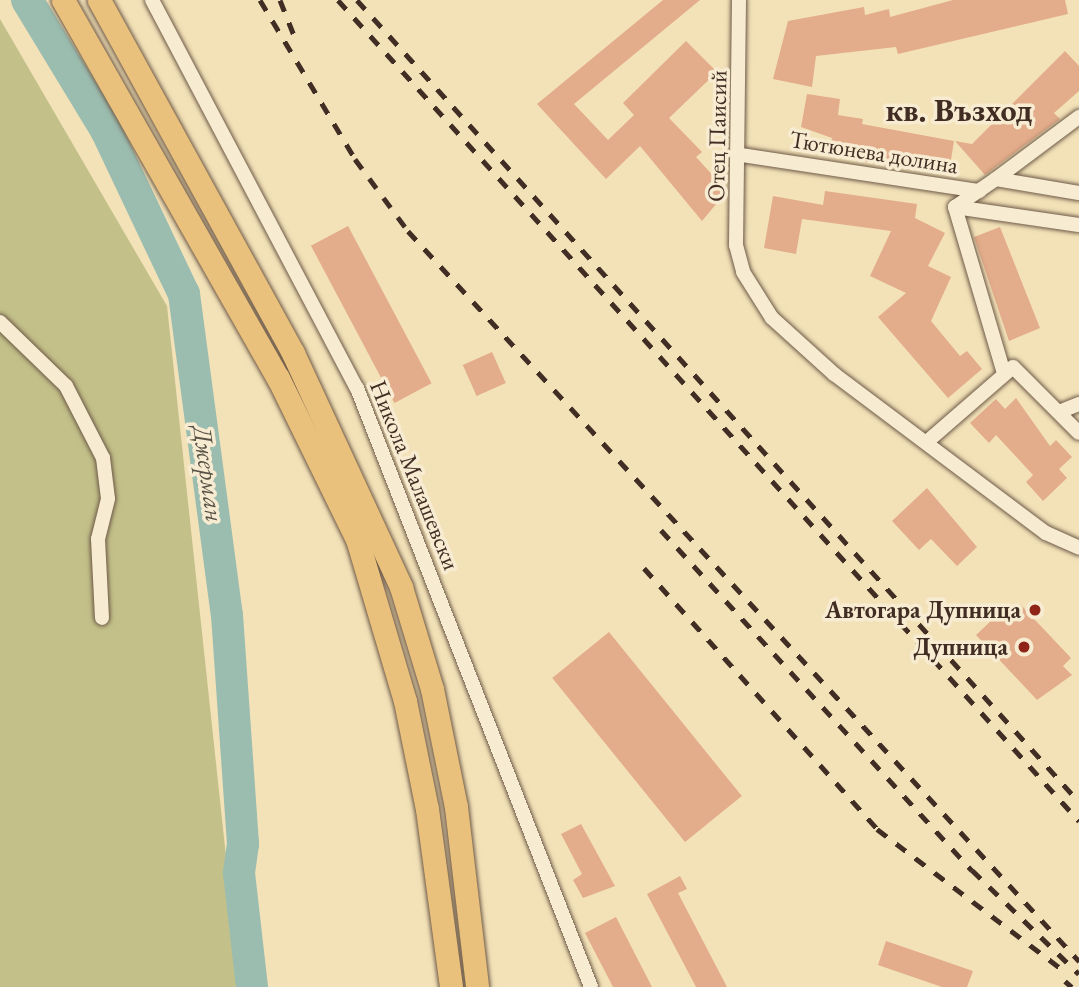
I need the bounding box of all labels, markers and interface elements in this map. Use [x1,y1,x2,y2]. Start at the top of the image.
street label: Отец Паисий [701,70,733,202]
district label: кв. Възход [885,91,1033,129]
street label: Тютюнева долина [788,124,960,180]
street label: Никола Малашевски [364,376,466,574]
water label: Джерман [186,424,230,524]
place label: Автогара Дупница [825,596,1021,624]
marker: Автогара Дупница [1027,602,1043,618]
place label: Дупница [913,633,1008,661]
marker: Дупница [1014,637,1034,657]

